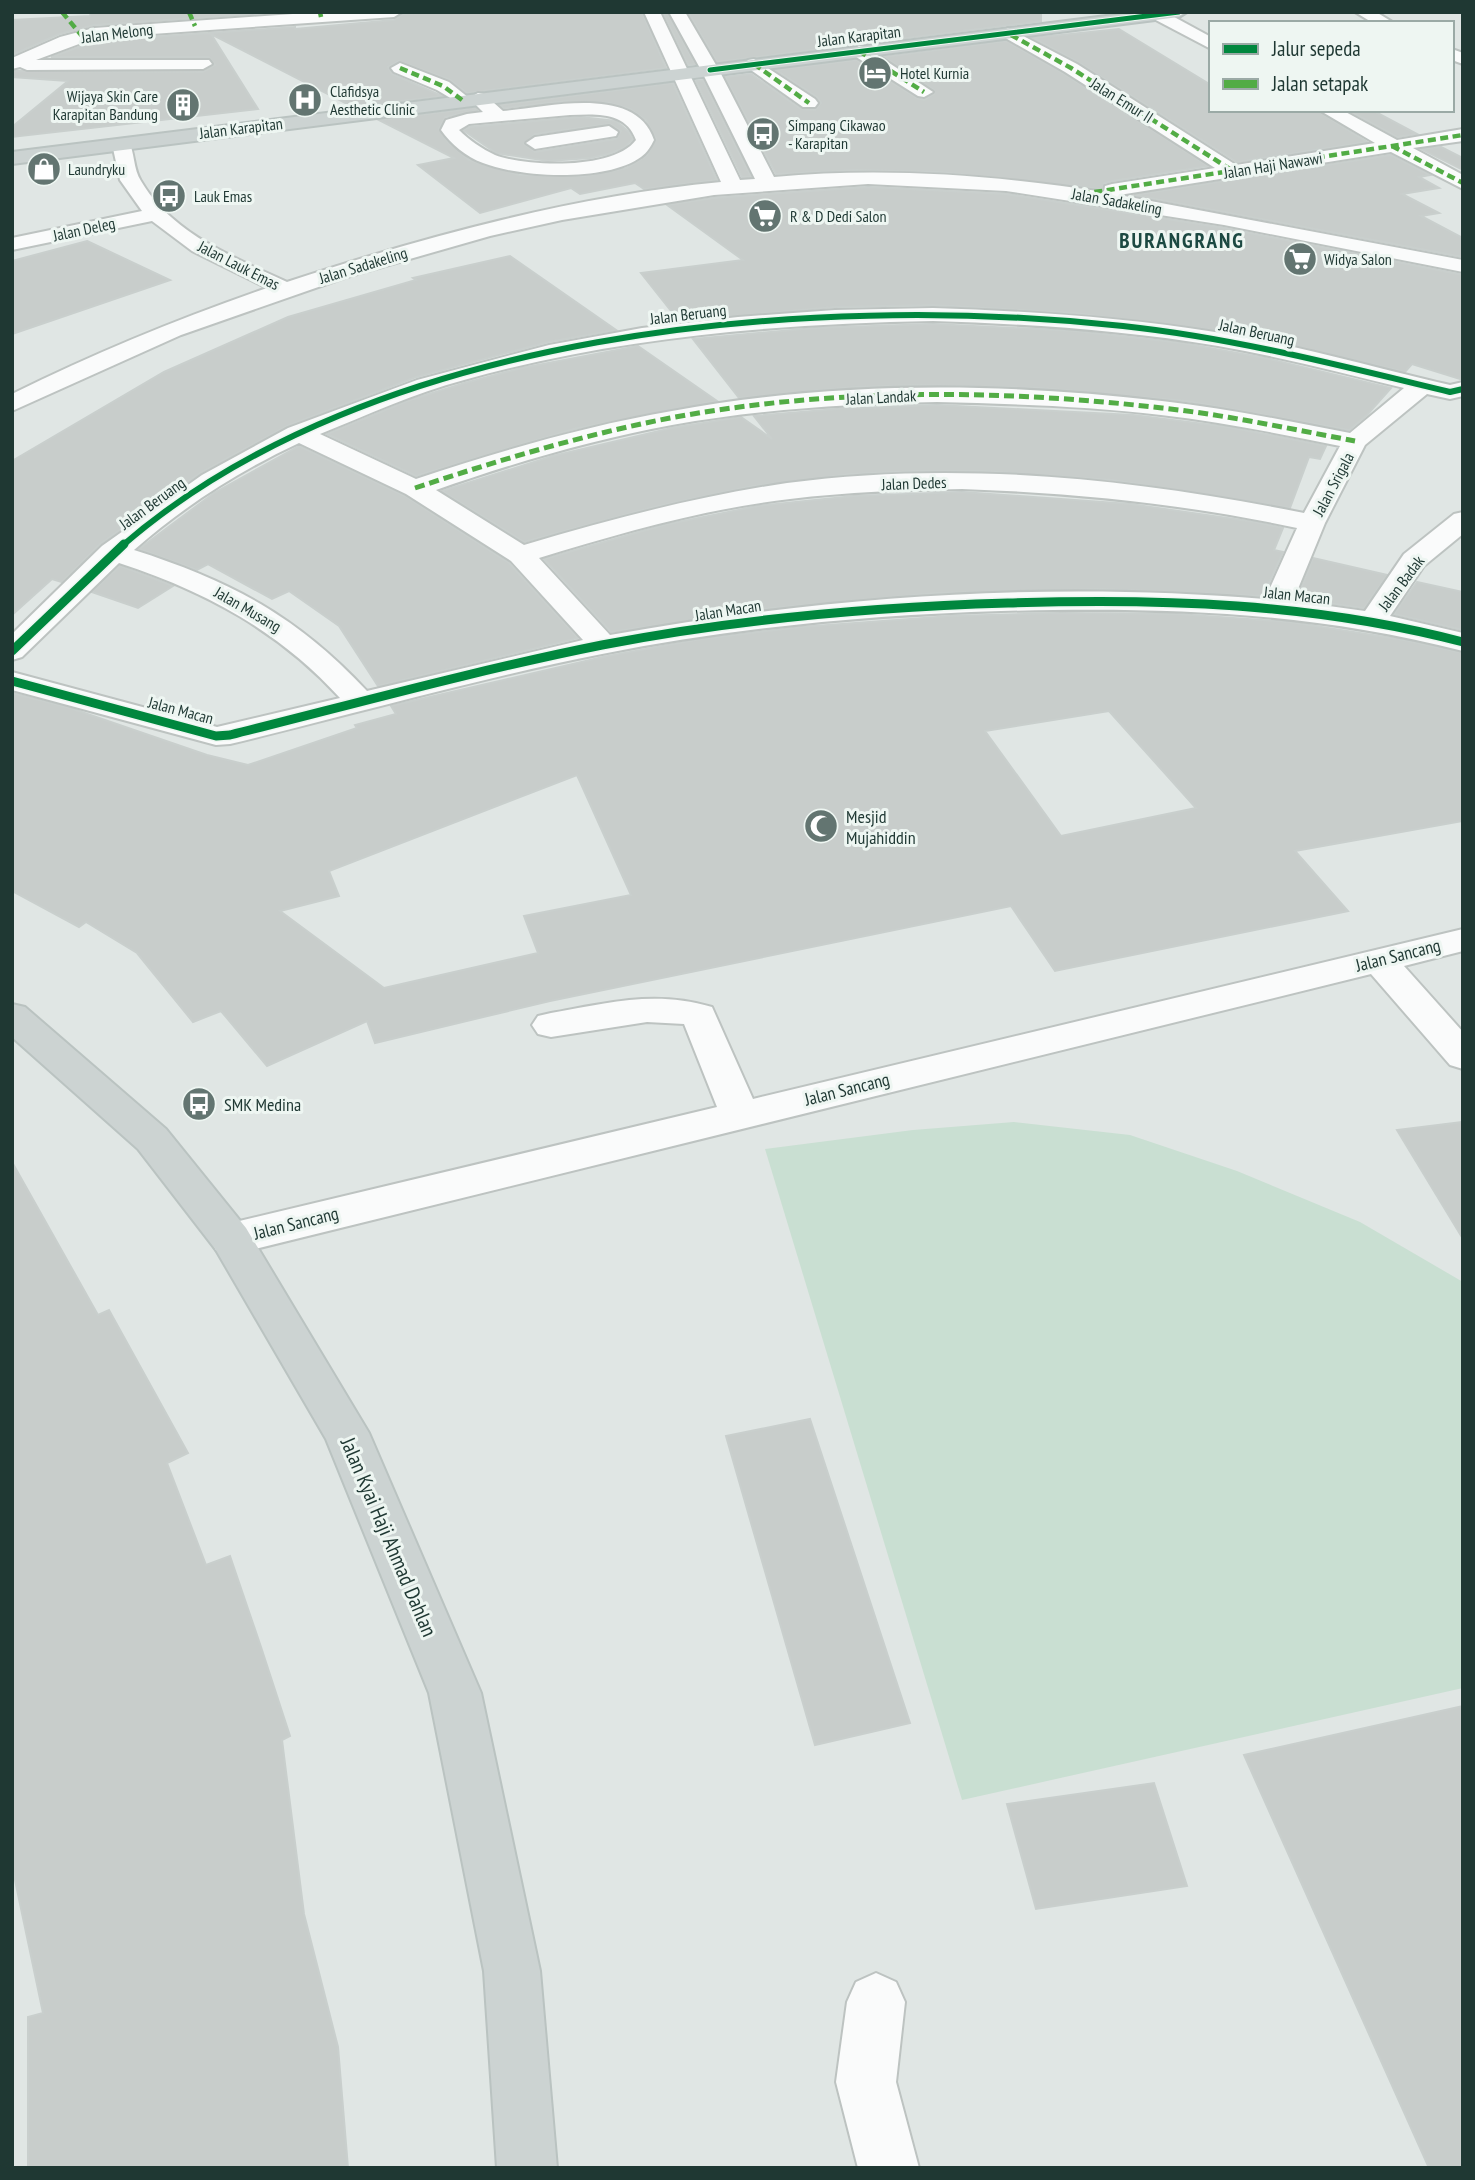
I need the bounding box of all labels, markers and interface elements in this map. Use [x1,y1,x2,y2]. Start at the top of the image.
street label: Jalan Melong [79,19,154,47]
street label: Jalan Karapitan [815,21,902,51]
legend [1209,21,1454,112]
text: Jalur sepeda [1271,35,1361,62]
hotel icon: Hotel Kurnia [856,54,894,92]
place label: Hotel Kurnia [900,63,969,83]
text: Jalan setapak [1271,70,1368,97]
street label: Jalan Emur II [1086,72,1157,127]
hospital icon: Clafidsya Aesthetic Clinic [286,81,324,119]
place label: Clafidsya Aesthetic Clinic [330,81,415,119]
place label: Wijaya Skin Care Karapitan Bandung [53,86,158,124]
building icon: Wijaya Skin Care Karapitan Bandung [164,86,202,124]
street label: Jalan Karapitan [197,113,284,143]
bus stop icon: Simpang Cikawao - Karapitan [744,115,782,153]
place label: Simpang Cikawao - Karapitan [788,115,886,153]
street label: Jalan Haji Nawawi [1221,147,1324,183]
shop icon: Laundryku [25,150,63,188]
place label: Laundryku [68,159,125,179]
bus stop icon: Lauk Emas [150,177,188,215]
street label: Jalan Sadakeling [1069,183,1164,219]
place label: Lauk Emas [194,186,252,206]
supermarket icon: R & D Dedi Salon [746,197,784,235]
place label: R & D Dedi Salon [790,206,886,226]
street label: Jalan Deleg [50,213,117,246]
district label: BURANGRANG [1119,227,1245,254]
street label: Jalan Lauk Emas [194,235,283,294]
supermarket icon: Widya Salon [1281,240,1319,278]
street label: Jalan Sadakeling [316,242,410,288]
place label: Widya Salon [1324,249,1392,269]
street label: Jalan Beruang [648,299,727,329]
street label: Jalan Beruang [1216,314,1297,350]
street label: Jalan Landak [844,385,917,409]
street label: Jalan Srigala [1308,449,1358,520]
street label: Jalan Beruang [114,472,189,534]
street label: Jalan Dedes [880,472,947,494]
street label: Jalan Badak [1373,551,1429,615]
street label: Jalan Musang [210,581,285,636]
street label: Jalan Macan [1262,581,1331,608]
street label: Jalan Macan [693,595,762,625]
street label: Jalan Macan [145,691,216,728]
place label: Mesjid Mujahiddin [846,805,916,849]
mosque icon: Mesjid Mujahiddin [802,807,840,845]
street label: Jalan Sancang [1352,933,1443,977]
street label: Jalan Sancang [801,1067,892,1111]
bus stop icon: SMK Medina [180,1085,218,1123]
place label: SMK Medina [224,1093,301,1116]
street label: Jalan Sancang [250,1201,341,1245]
street label: Jalan Kyai Haji Ahmad Dahlan [334,1432,443,1641]

